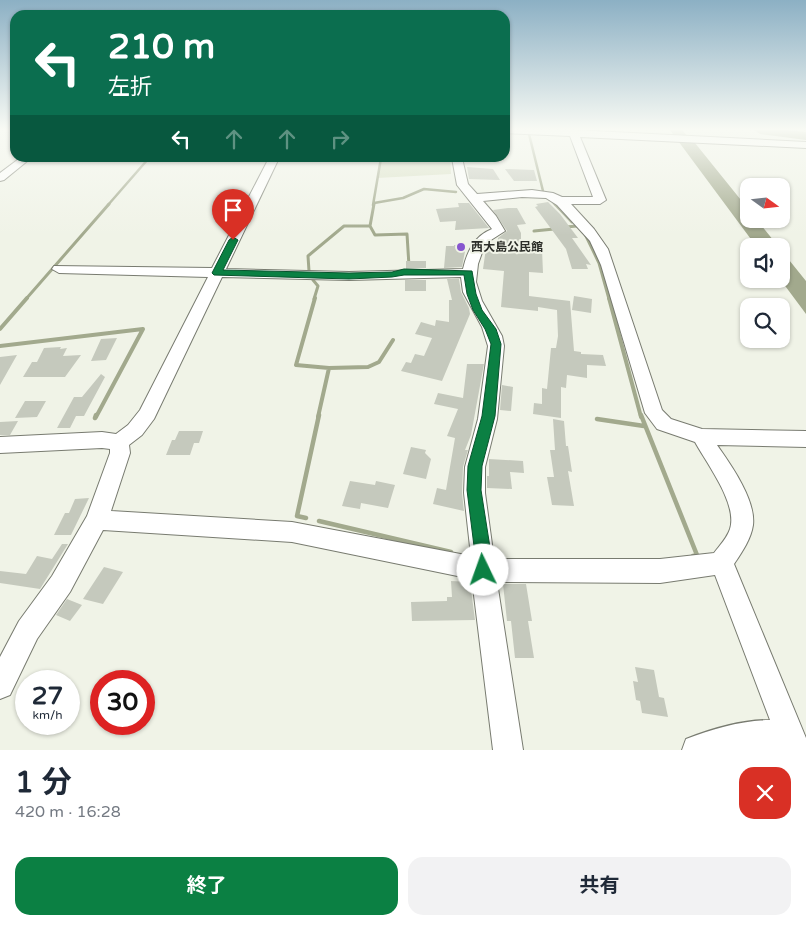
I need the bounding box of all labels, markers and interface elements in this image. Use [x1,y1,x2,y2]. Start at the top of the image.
text: 210 m [108,26,215,68]
icon: left [25,30,90,95]
text: 左折 [108,74,152,100]
icon: left [167,125,195,153]
icon: ahead [220,125,248,153]
icon: ahead [273,125,301,153]
icon: right [326,125,354,153]
north arrow [740,178,790,228]
map controls [740,178,790,348]
pin [212,189,254,240]
icon: arrive [219,196,247,224]
button: sound [740,238,790,288]
place label: 西大島公民館 [471,240,543,254]
marker: 西大島公民館 [455,241,467,253]
button: search [740,298,790,348]
position arrow [456,543,508,595]
speed limit sign: 30 [90,670,155,735]
text: 27 [32,681,63,711]
text: km/h [32,708,63,722]
text: 1 分 [15,764,72,801]
button: close [739,767,791,819]
text: 420 m · 16:28 [15,802,121,822]
button: 終了 [15,857,398,915]
button: 共有 [408,857,791,915]

